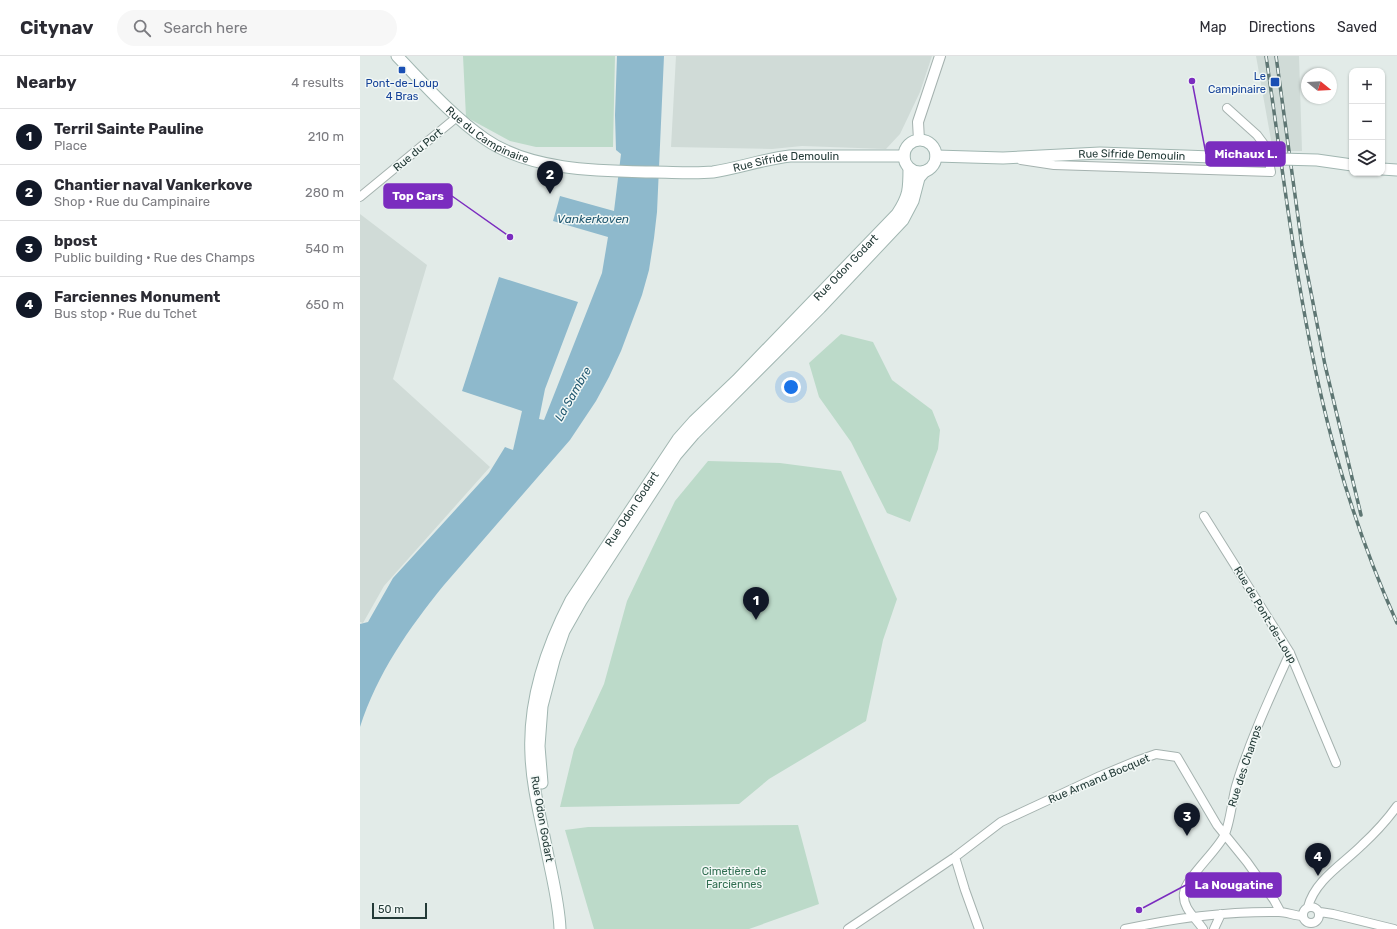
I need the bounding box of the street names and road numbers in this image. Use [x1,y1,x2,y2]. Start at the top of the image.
street label: Rue du Campinaire [443,103,530,165]
street label: Rue du Port [391,125,446,174]
street label: Rue Sifride Demoulin [1078,146,1186,163]
street label: Rue Sifride Demoulin [732,149,839,174]
street label: Rue Odon Godart [811,231,881,303]
street label: Rue Odon Godart [602,468,662,549]
street label: Rue de Pont-de-Loup [1231,564,1299,666]
street label: Rue des Champs [1226,723,1265,809]
street label: Rue Armand Bocquet [1046,751,1152,806]
street label: Rue Odon Godart [528,775,556,864]

